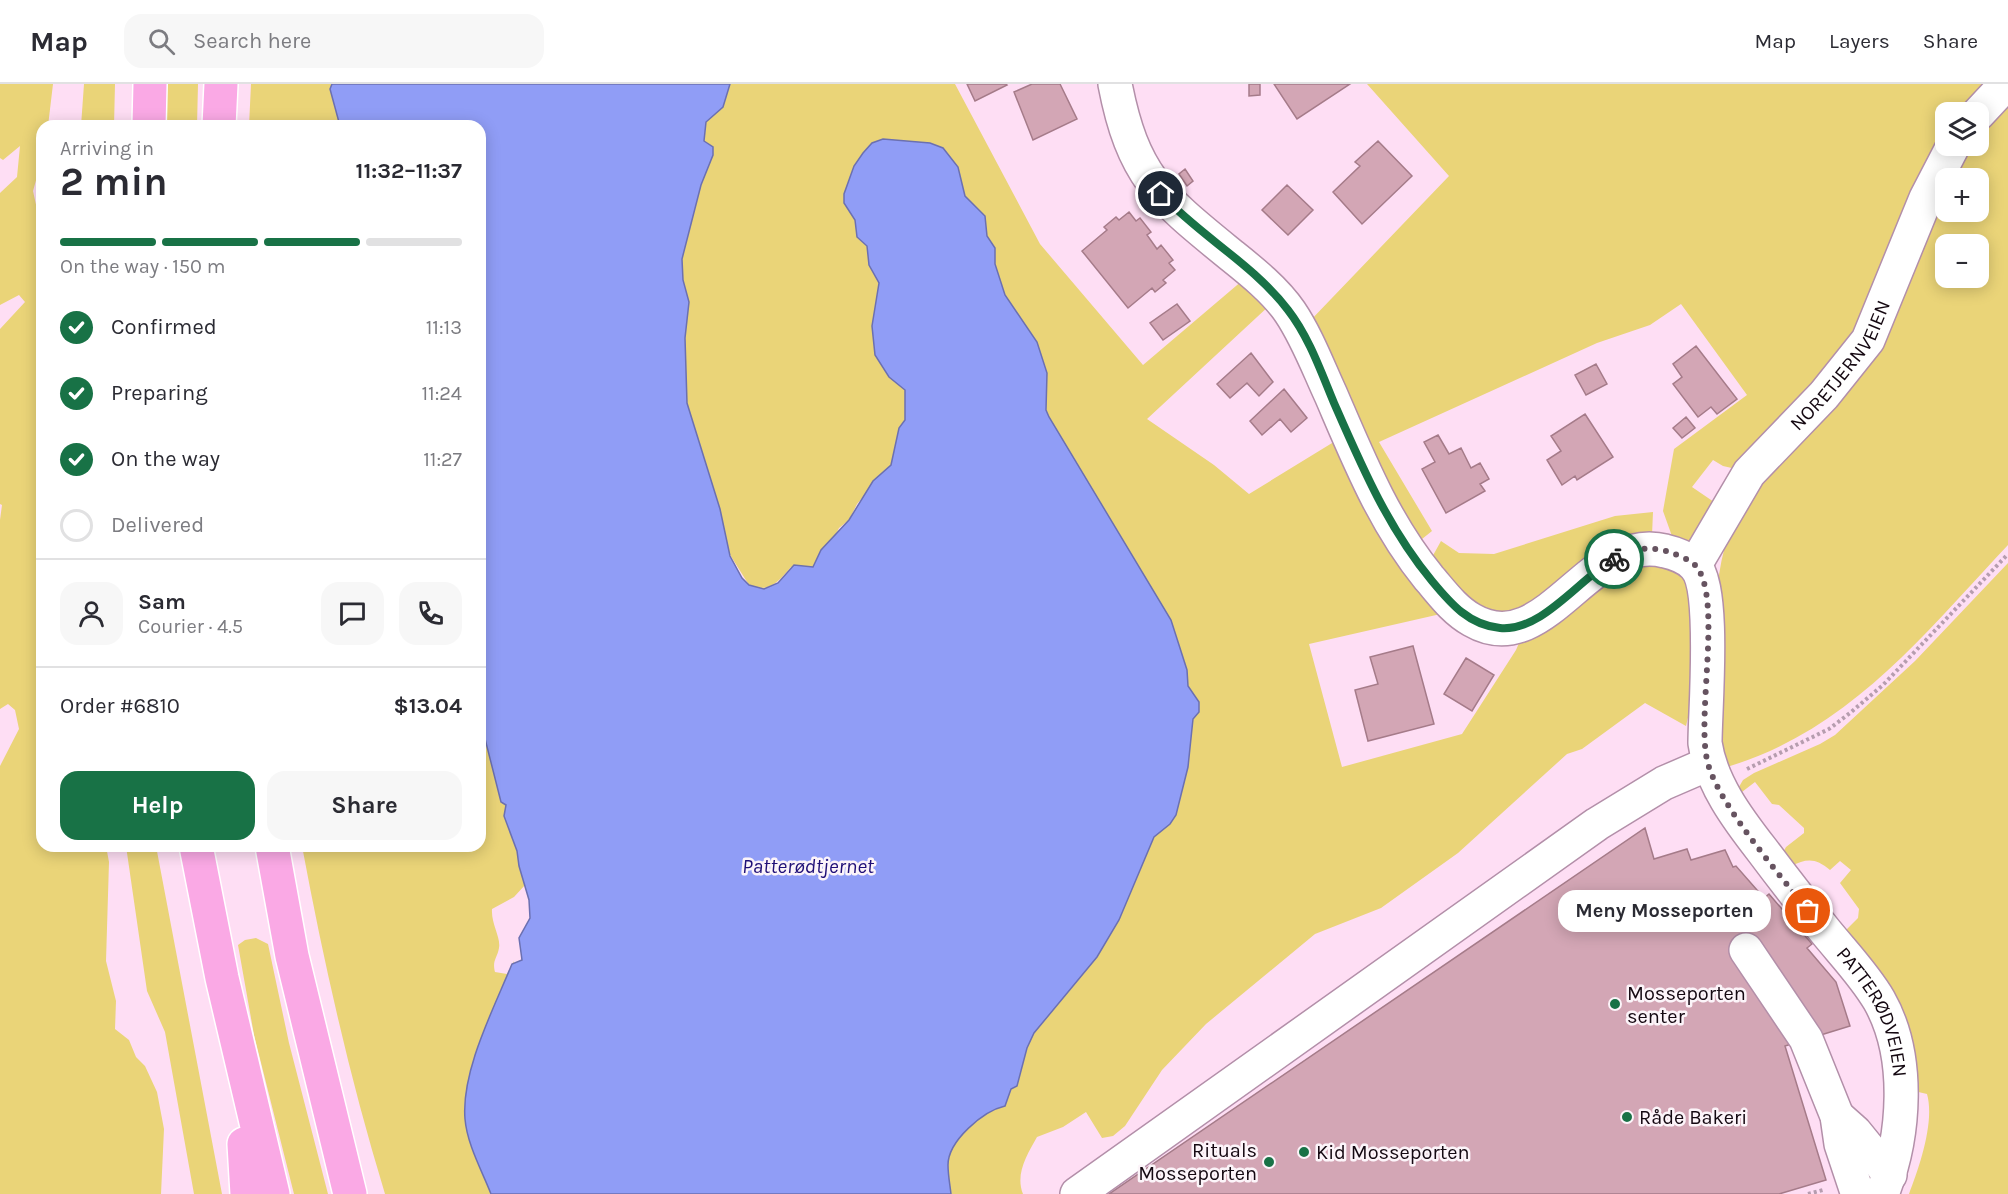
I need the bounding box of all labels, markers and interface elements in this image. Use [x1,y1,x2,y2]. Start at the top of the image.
search box [124,14,544,68]
text: Map [30,25,88,58]
icon: search [145,25,178,58]
text: Search here [193,28,311,54]
text: Map [1754,29,1796,53]
text: Layers [1829,29,1890,53]
text: Share [1923,29,1978,53]
map controls [1935,102,1989,288]
button: layers [1935,102,1989,156]
text: Arriving in [60,137,154,160]
text: 11:32–11:37 [356,158,462,184]
text: 2 min [60,159,168,205]
pin [1135,168,1186,219]
button: + [1935,168,1989,222]
icon: home [1144,177,1177,210]
button: − [1935,234,1989,288]
text: On the way · 150 m [60,255,225,278]
street label: NORETJERNVEIEN [1785,297,1895,435]
icon: check [60,311,93,344]
text: Confirmed [111,314,217,340]
text: 11:13 [426,316,462,339]
icon: check [60,377,93,410]
text: Preparing [111,380,208,406]
text: 11:24 [421,382,462,405]
icon: check [60,443,93,476]
text: On the way [111,446,220,472]
text: 11:27 [423,448,462,471]
text: Delivered [111,512,204,538]
courier [1584,529,1644,589]
icon: bike [1598,543,1631,576]
button: person [60,582,123,645]
button: chat [321,582,384,645]
button: phone [399,582,462,645]
text: Sam [138,589,186,615]
text: Courier · 4.5 [138,615,243,638]
text: Order #6810 [60,693,180,719]
text: $13.04 [394,693,462,719]
button: Help [60,771,255,840]
button: Share [267,771,462,840]
water label: Patterødtjernet [742,854,875,878]
pin [1782,885,1833,936]
callout: Meny Mosseporten [1559,890,1772,932]
icon: bag [1791,894,1824,927]
text: Meny Mosseporten [1575,899,1754,922]
street label: PATTERØDVEIEN [1832,942,1912,1078]
place label: Mosseporten senter [1627,982,1746,1028]
marker: Mosseporten senter [1608,997,1622,1011]
place label: Råde Bakeri [1639,1106,1747,1129]
marker: Råde Bakeri [1620,1110,1634,1124]
place label: Rituals Mosseporten [1138,1139,1257,1185]
place label: Kid Mosseporten [1316,1141,1470,1164]
marker: Kid Mosseporten [1297,1145,1311,1159]
marker: Rituals Mosseporten [1262,1155,1276,1169]

